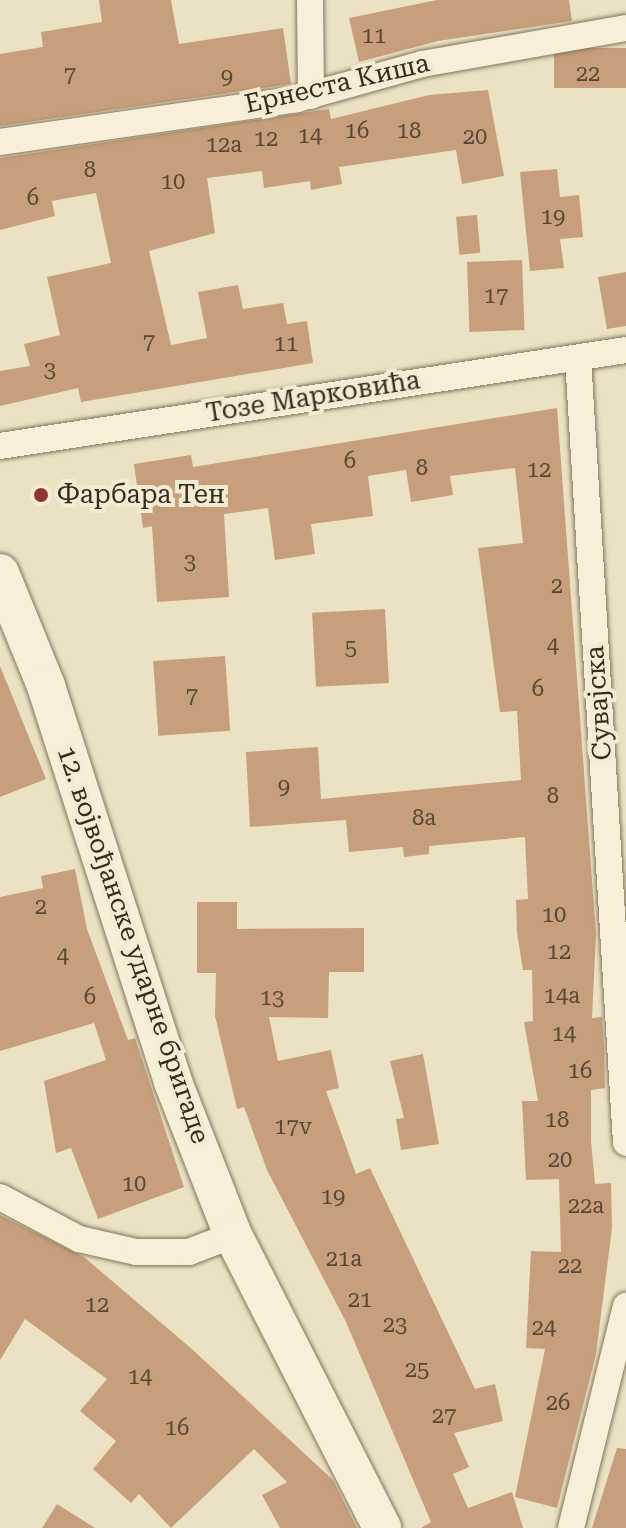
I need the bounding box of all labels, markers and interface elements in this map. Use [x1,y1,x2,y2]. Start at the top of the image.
house number: 11 [362,23,386,49]
street label: Ернеста Киша [242,48,432,120]
house number: 22 [576,61,600,87]
house number: 7 [64,62,76,88]
house number: 9 [221,64,233,90]
house number: 16 [345,118,369,144]
house number: 18 [397,118,421,144]
house number: 14 [298,123,322,149]
house number: 20 [463,124,487,150]
house number: 12 [254,126,278,152]
house number: 12a [206,132,242,158]
house number: 8 [84,157,96,183]
house number: 10 [161,169,185,195]
house number: 6 [27,185,39,211]
house number: 19 [541,204,565,230]
house number: 17 [484,283,508,309]
house number: 7 [143,329,155,355]
house number: 11 [274,331,298,357]
house number: 3 [44,357,56,383]
street label: Тозе Марковића [204,365,422,429]
house number: 6 [344,448,356,474]
house number: 8 [416,455,428,481]
house number: 12 [527,457,551,483]
place label: Фарбара Тен [57,479,225,511]
marker: Фарбара Тен [32,486,50,504]
house number: 3 [184,549,196,575]
house number: 2 [551,573,563,599]
house number: 4 [547,633,559,659]
house number: 5 [345,635,357,661]
street label: Сувајска [579,645,619,761]
house number: 6 [532,676,544,702]
house number: 7 [186,683,198,709]
street label: 12. војвођанске ударне бригаде [50,742,216,1148]
house number: 9 [278,774,290,800]
house number: 8 [547,783,559,809]
house number: 8a [412,805,436,831]
house number: 2 [35,894,47,920]
house number: 10 [542,902,566,928]
house number: 12 [547,939,571,965]
house number: 4 [57,943,69,969]
house number: 14a [544,983,580,1009]
house number: 6 [84,984,96,1010]
house number: 13 [260,985,284,1011]
house number: 14 [552,1021,576,1047]
house number: 16 [568,1058,592,1084]
house number: 18 [545,1107,569,1133]
house number: 17v [274,1114,312,1140]
house number: 20 [548,1147,572,1173]
house number: 10 [122,1171,146,1197]
house number: 19 [321,1184,345,1210]
house number: 22a [568,1193,604,1219]
house number: 21a [326,1246,362,1272]
house number: 22 [558,1253,582,1279]
house number: 21 [348,1287,372,1313]
house number: 12 [85,1292,109,1318]
house number: 23 [383,1312,407,1338]
house number: 24 [532,1315,556,1341]
house number: 25 [405,1357,429,1383]
house number: 14 [128,1364,152,1390]
house number: 26 [546,1390,570,1416]
house number: 27 [432,1403,456,1429]
house number: 16 [165,1415,189,1441]

